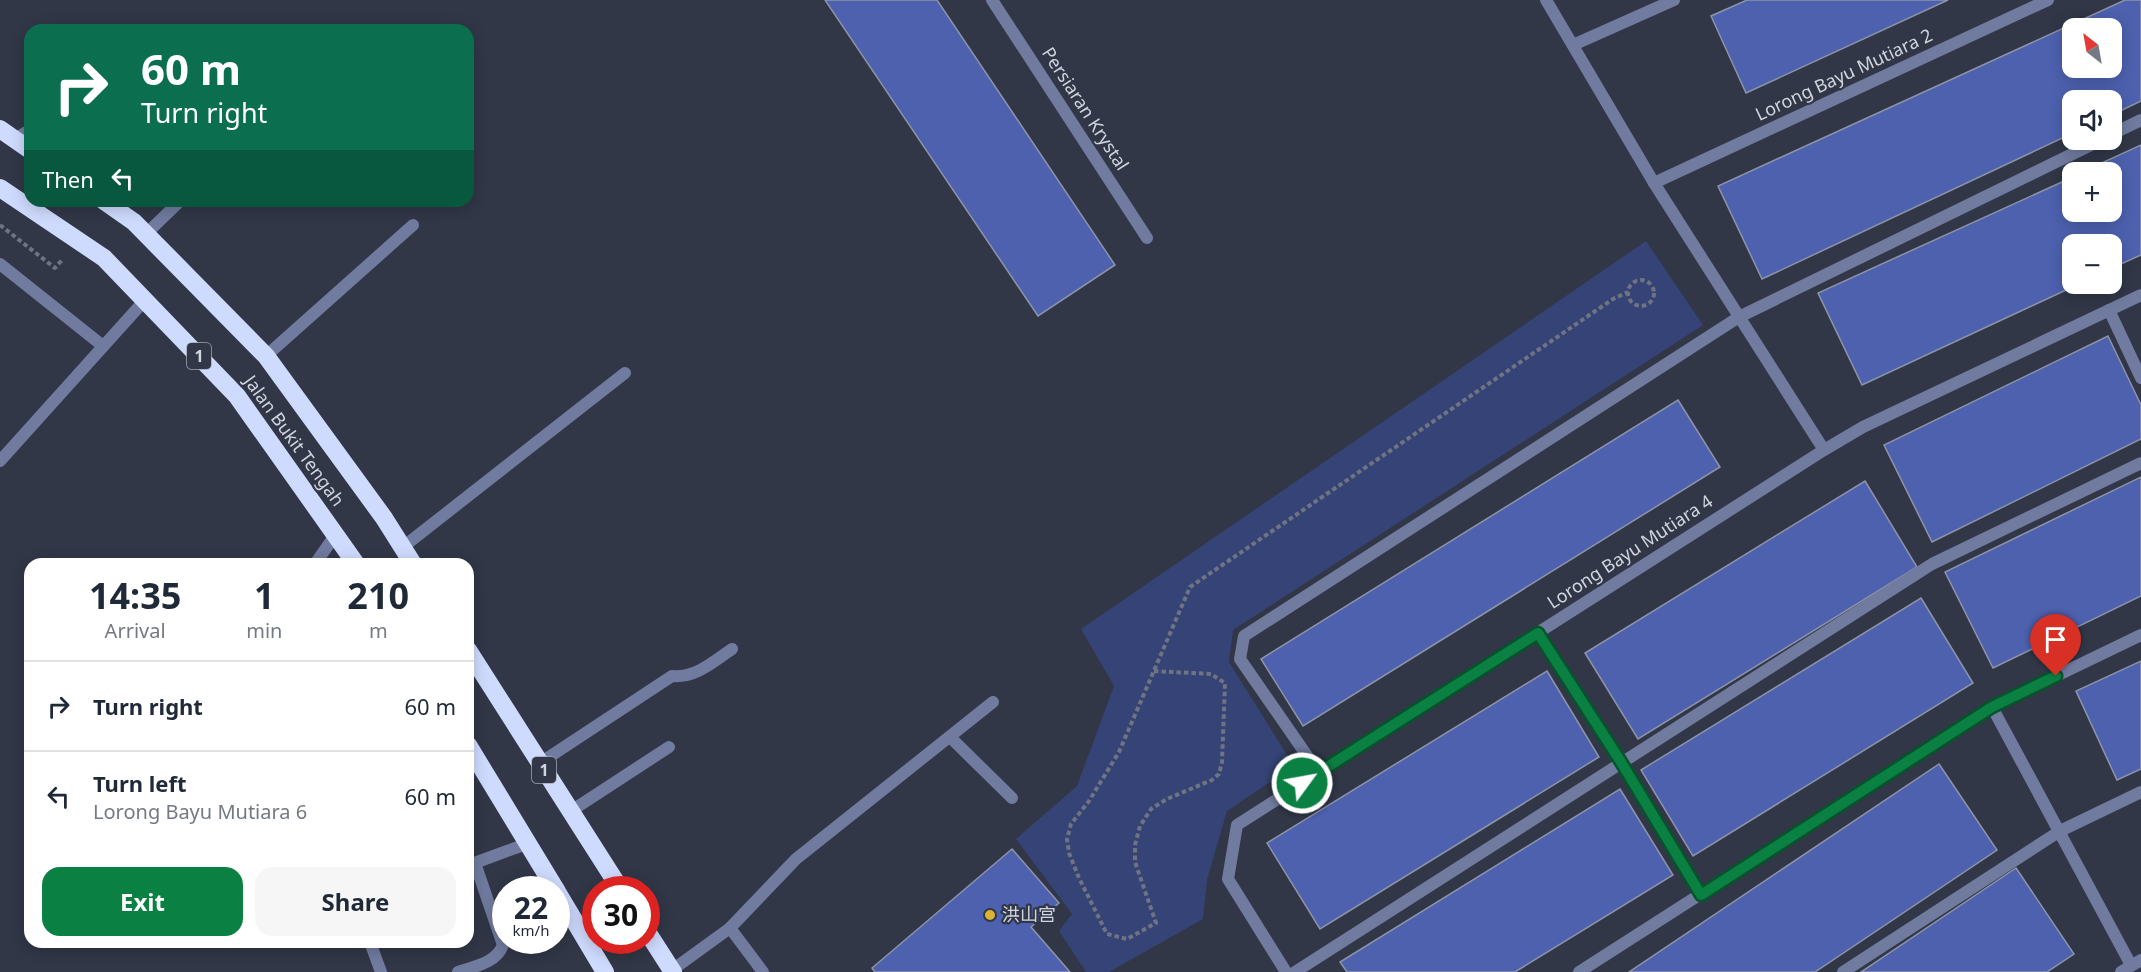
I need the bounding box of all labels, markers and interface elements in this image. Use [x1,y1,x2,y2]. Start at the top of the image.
north arrow [2062,18,2122,78]
map controls [2062,18,2122,294]
street label: Lorong Bayu Mutiara 2 [1751,22,1936,126]
text: 60 m [141,40,241,97]
street label: Persiaran Krystal [1037,42,1135,175]
icon: right [42,48,120,126]
button: sound [2062,90,2122,150]
text: Turn right [141,94,267,131]
icon: left [106,162,139,195]
button: + [2062,162,2122,222]
text: Then [42,164,94,194]
button: − [2062,234,2122,294]
road number: 1 [187,343,211,369]
street label: Jalan Bukit Tengah [238,369,350,511]
street label: Lorong Bayu Mutiara 4 [1542,489,1717,614]
text: 14:35 [89,571,181,620]
text: 1 [254,571,275,620]
text: 210 [347,571,409,620]
pin [2030,614,2081,676]
text: Arrival [105,617,166,644]
text: min [246,617,282,644]
text: m [369,617,388,644]
icon: arrive [2039,623,2072,656]
icon: right [42,690,75,723]
text: Turn right [93,691,203,721]
text: 60 m [405,691,456,721]
position arrow [1270,751,1334,815]
road number: 1 [532,757,556,783]
text: Turn left [93,768,187,798]
icon: left [42,780,75,813]
text: 60 m [405,781,456,811]
text: Lorong Bayu Mutiara 6 [93,798,307,825]
button: Exit [42,867,243,936]
button: Share [255,867,456,936]
speed limit sign: 30 [582,876,660,954]
text: 22 [514,887,548,928]
place label: 洪山宫 [1002,902,1056,926]
marker: 洪山宫 [983,908,997,922]
text: km/h [513,920,549,940]

